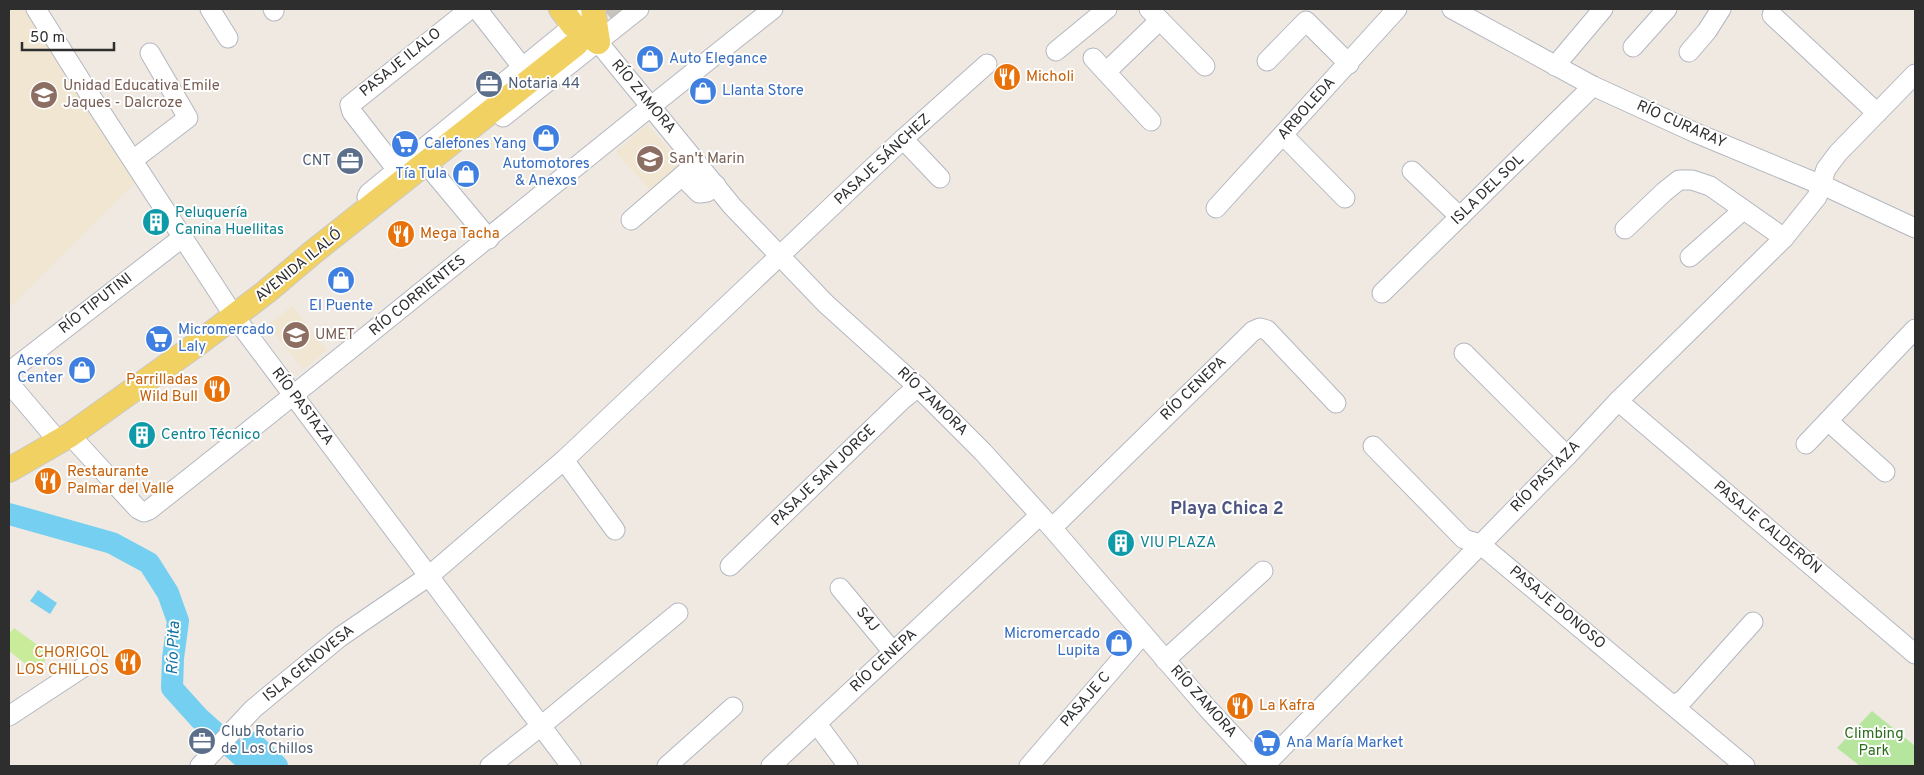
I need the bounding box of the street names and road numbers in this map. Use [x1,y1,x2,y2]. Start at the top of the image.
street label: PASAJE ILALO [356,24,446,102]
street label: RÍO ZAMORA [606,55,680,138]
street label: ARBOLEDA [1274,74,1340,144]
street label: RÍO CURARAY [1633,96,1730,153]
street label: PASAJE SÁNCHEZ [830,110,935,210]
street label: ISLA DEL SOL [1448,151,1528,229]
street label: AVENIDA ILALÓ [250,224,346,307]
street label: RÍO CORRIENTES [365,250,470,341]
street label: RÍO TIPUTINI [55,269,137,339]
street label: RÍO CENEPA [1156,352,1231,425]
street label: RÍO ZAMORA [893,363,972,440]
street label: RÍO PASTAZA [267,364,338,450]
street label: PASAJE SAN JORGE [768,421,880,531]
street label: RÍO PASTAZA [1506,437,1585,517]
street label: PASAJE CALDERÓN [1709,476,1826,579]
street label: PASAJE DONOSO [1505,562,1609,654]
street label: S4J [851,604,883,636]
street label: ISLA GENOVESA [260,621,358,707]
street label: RÍO CENEPA [846,624,921,697]
street label: RÍO ZAMORA [1166,661,1241,742]
street label: PASAJE C [1057,668,1115,732]

